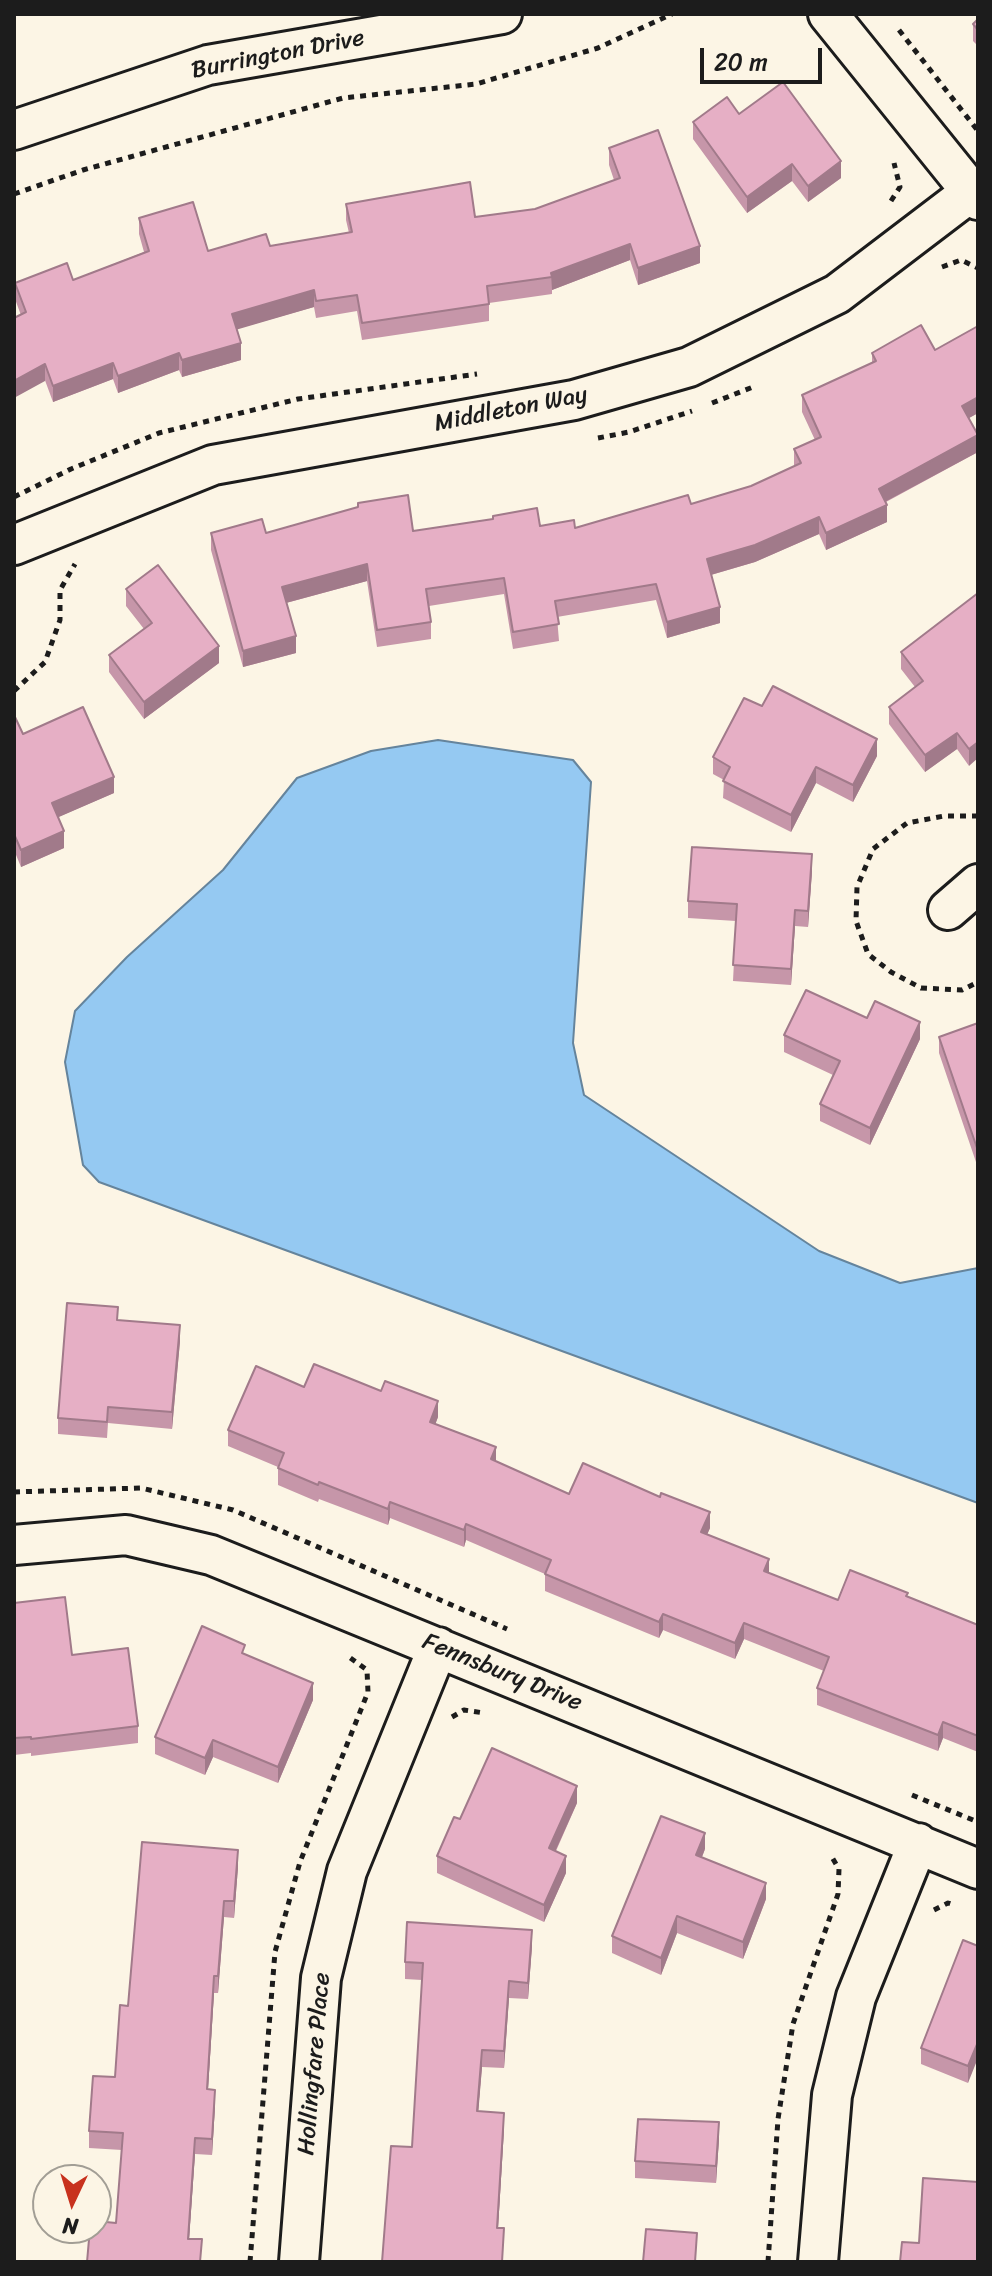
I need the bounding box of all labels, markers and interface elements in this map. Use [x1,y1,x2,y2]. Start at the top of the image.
street label: Burrington Drive [189,24,367,86]
scale bar [704,32,826,82]
text: 20 m [714,41,768,83]
street label: Middleton Way [432,381,590,439]
street label: Fennsbury Drive [418,1628,586,1718]
street label: Hollingfare Place [293,1971,337,2157]
north arrow [32,2164,112,2244]
text: N [61,2206,79,2246]

